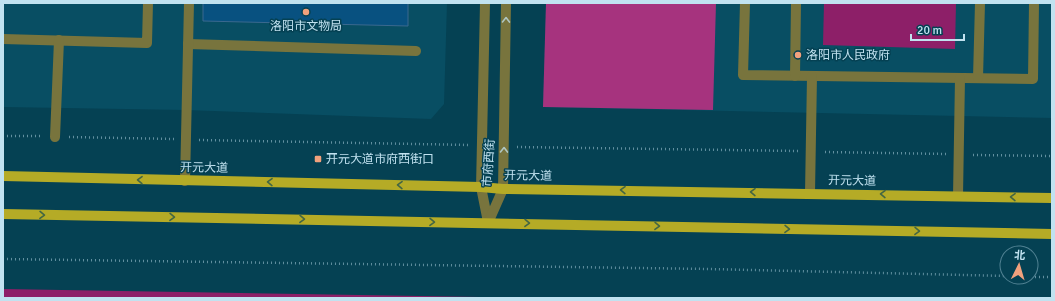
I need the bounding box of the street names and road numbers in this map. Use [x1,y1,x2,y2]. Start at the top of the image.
street label: 市府西街 [480,139,498,187]
street label: 开元大道 [180,160,228,176]
street label: 开元大道 [504,168,552,184]
street label: 开元大道 [828,173,876,189]

